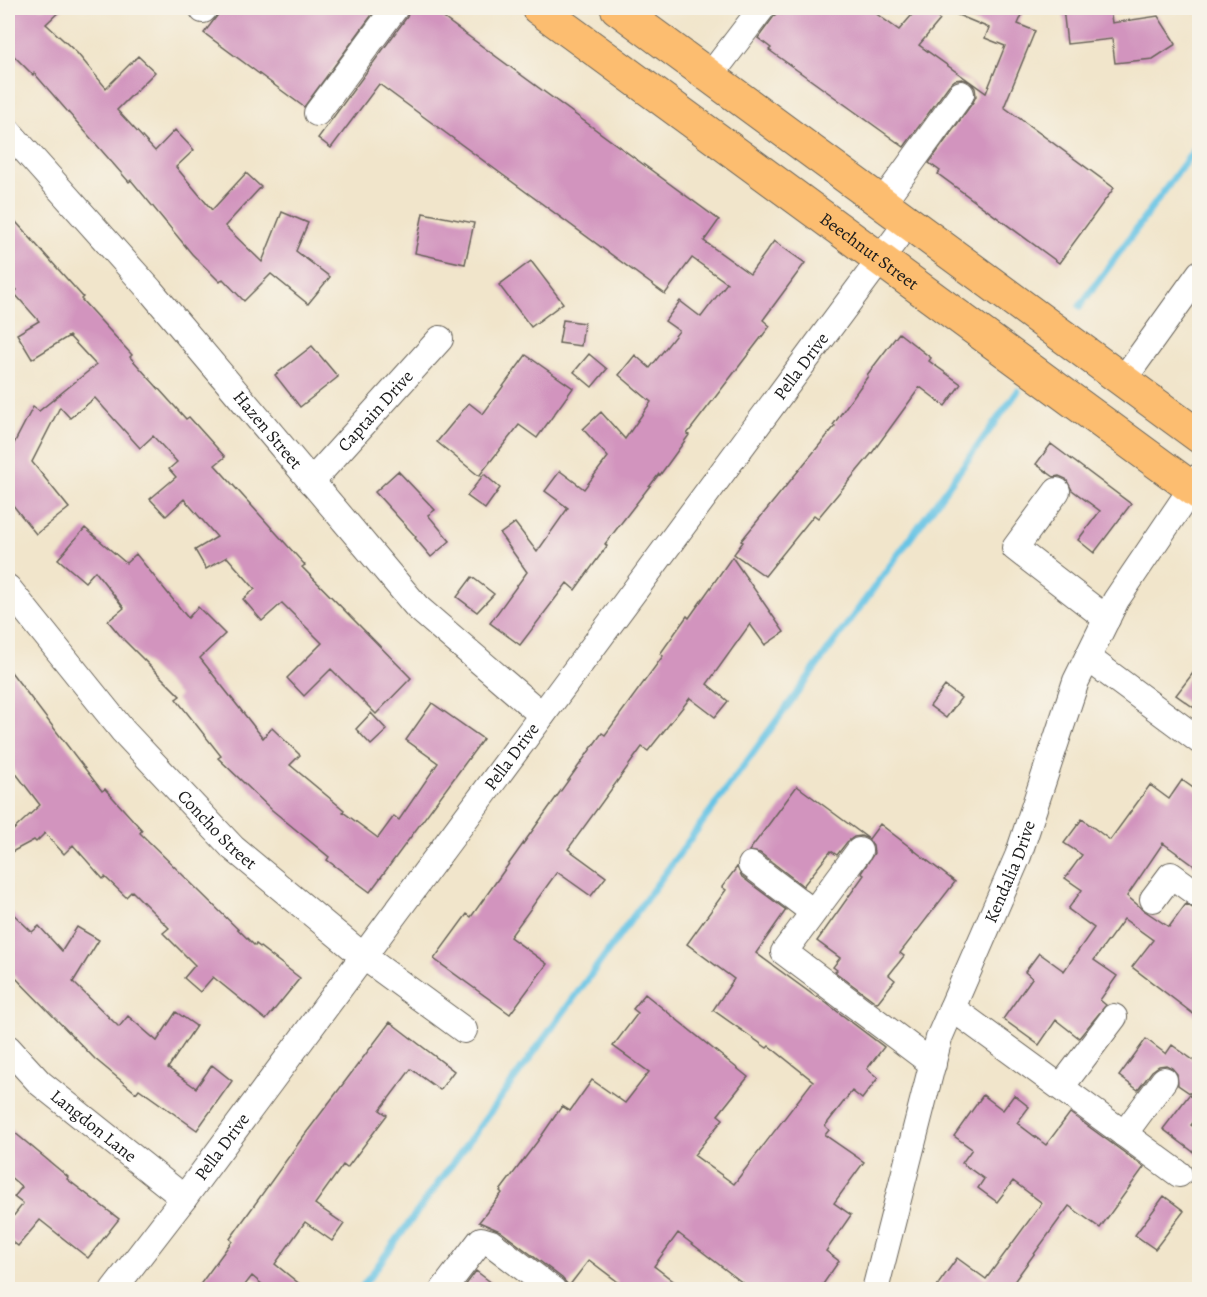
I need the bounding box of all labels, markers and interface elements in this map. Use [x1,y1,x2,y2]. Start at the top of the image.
street label: Beechnut Street [815,207,924,296]
street label: Pella Drive [768,327,834,405]
street label: Captain Drive [332,365,419,457]
street label: Hazen Street [228,385,308,474]
street label: Pella Drive [479,718,545,795]
street label: Concho Street [172,784,262,875]
street label: Kendalia Drive [978,817,1041,927]
street label: Langdon Lane [45,1084,142,1168]
street label: Pella Drive [189,1108,255,1185]

